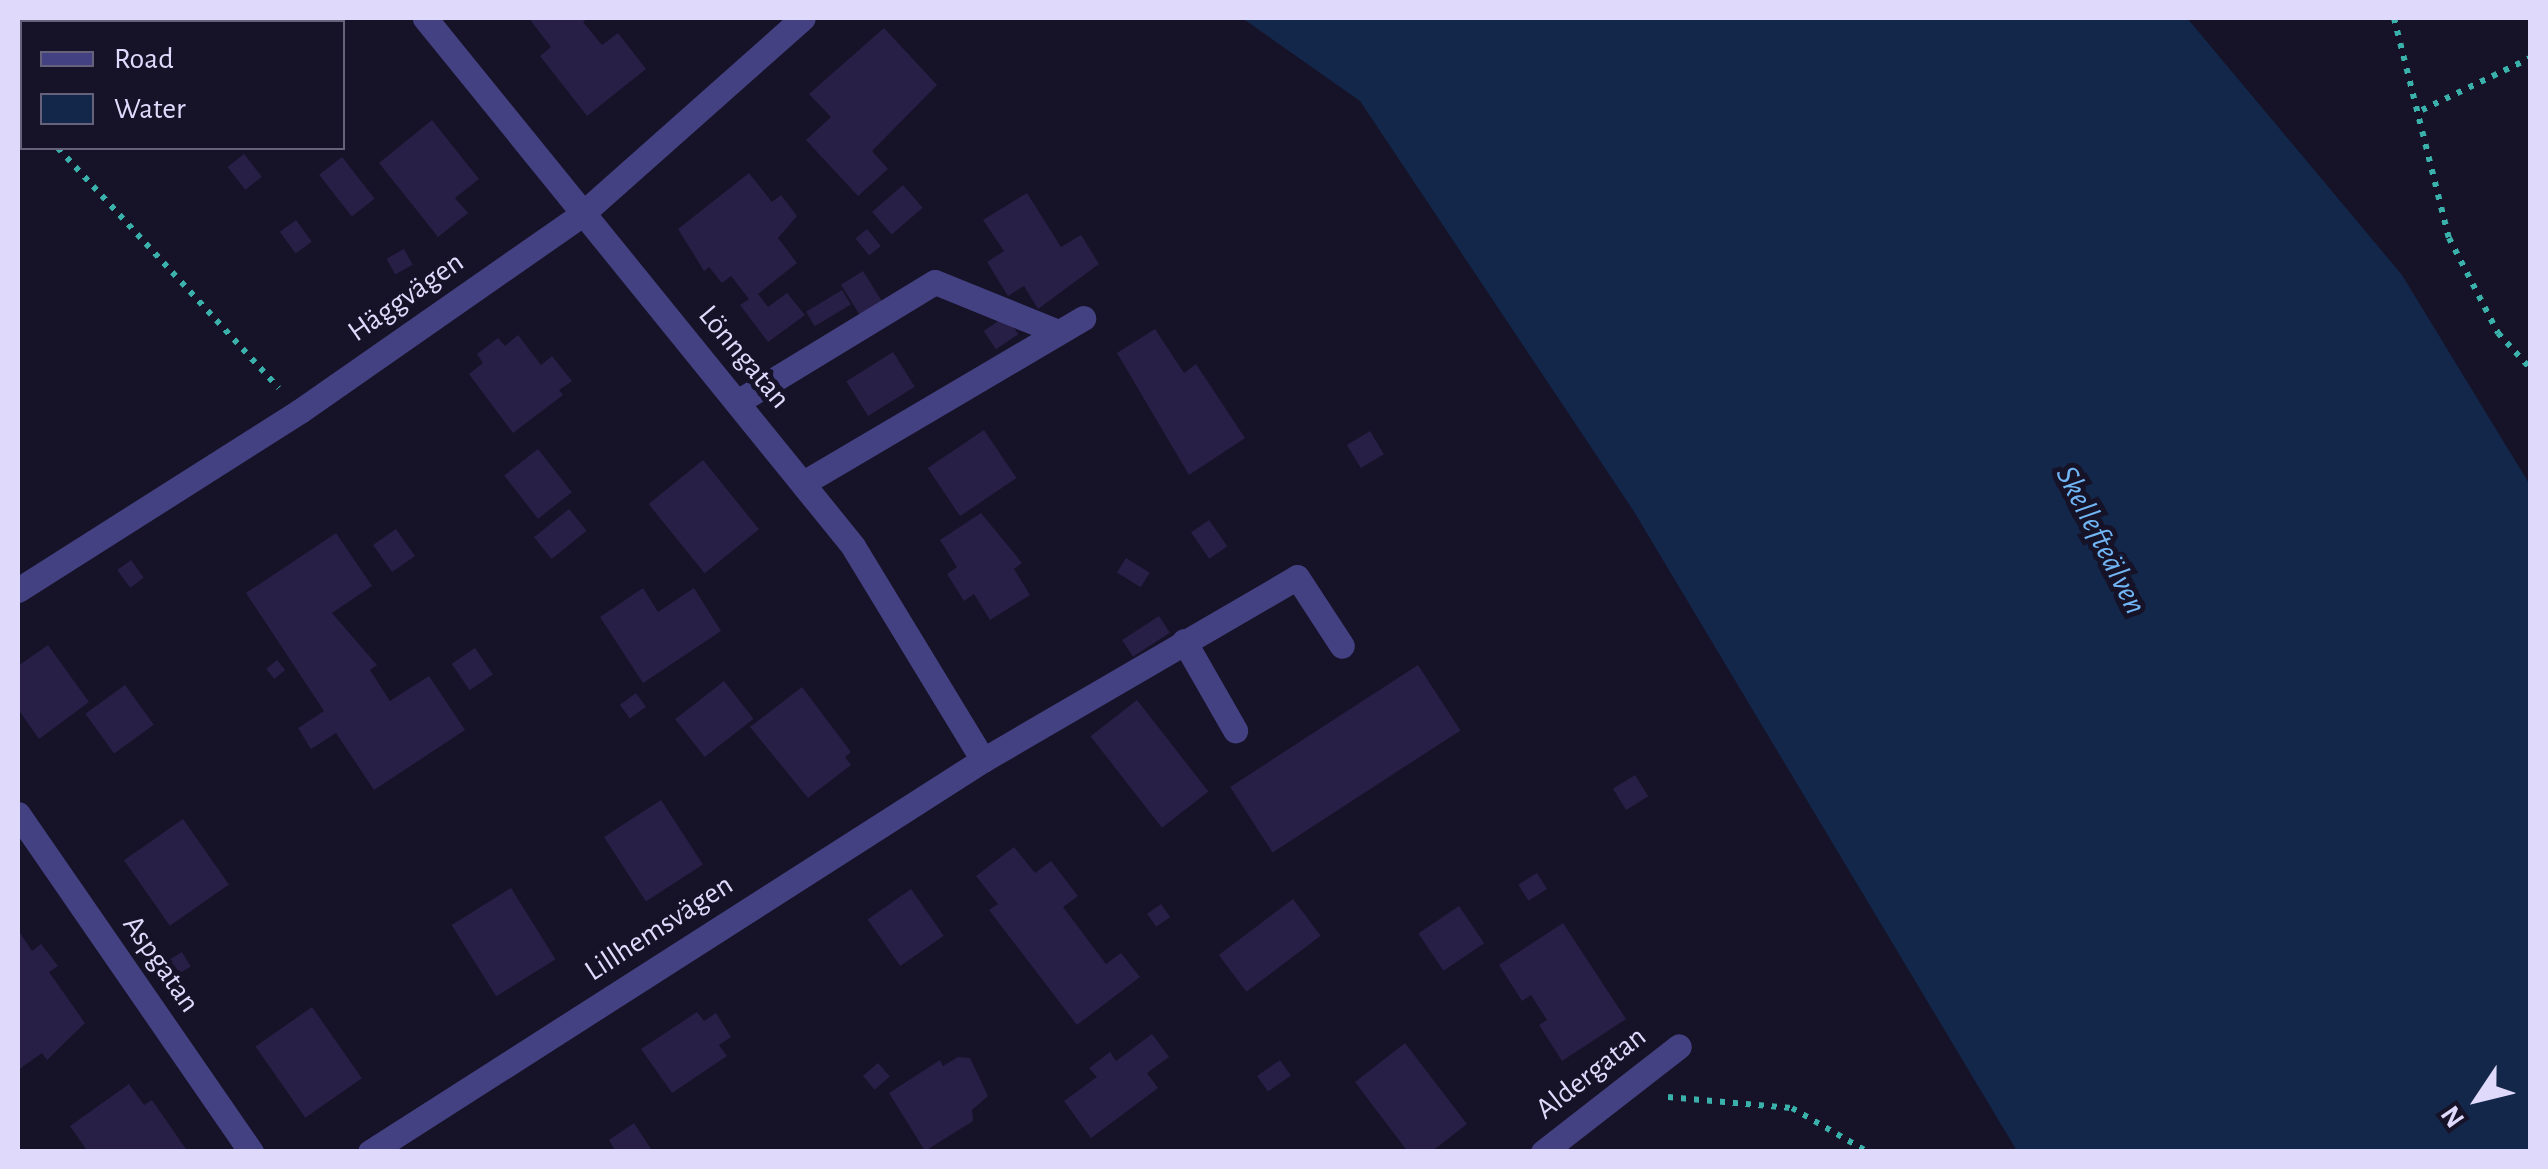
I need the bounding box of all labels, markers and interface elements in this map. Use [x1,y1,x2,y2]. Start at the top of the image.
legend [20,20,345,150]
text: Road [114,44,174,74]
text: Water [114,94,186,124]
street label: Häggvägen [341,244,471,350]
street label: Lönngatan [690,298,798,416]
water label: Skellefteälven [2047,459,2155,621]
street label: Lillhemsvägen [578,867,740,989]
street label: Aspgatan [115,908,207,1020]
street label: Aldergatan [1529,1019,1653,1127]
north arrow [2428,1049,2528,1149]
text: N [2436,1100,2470,1132]

